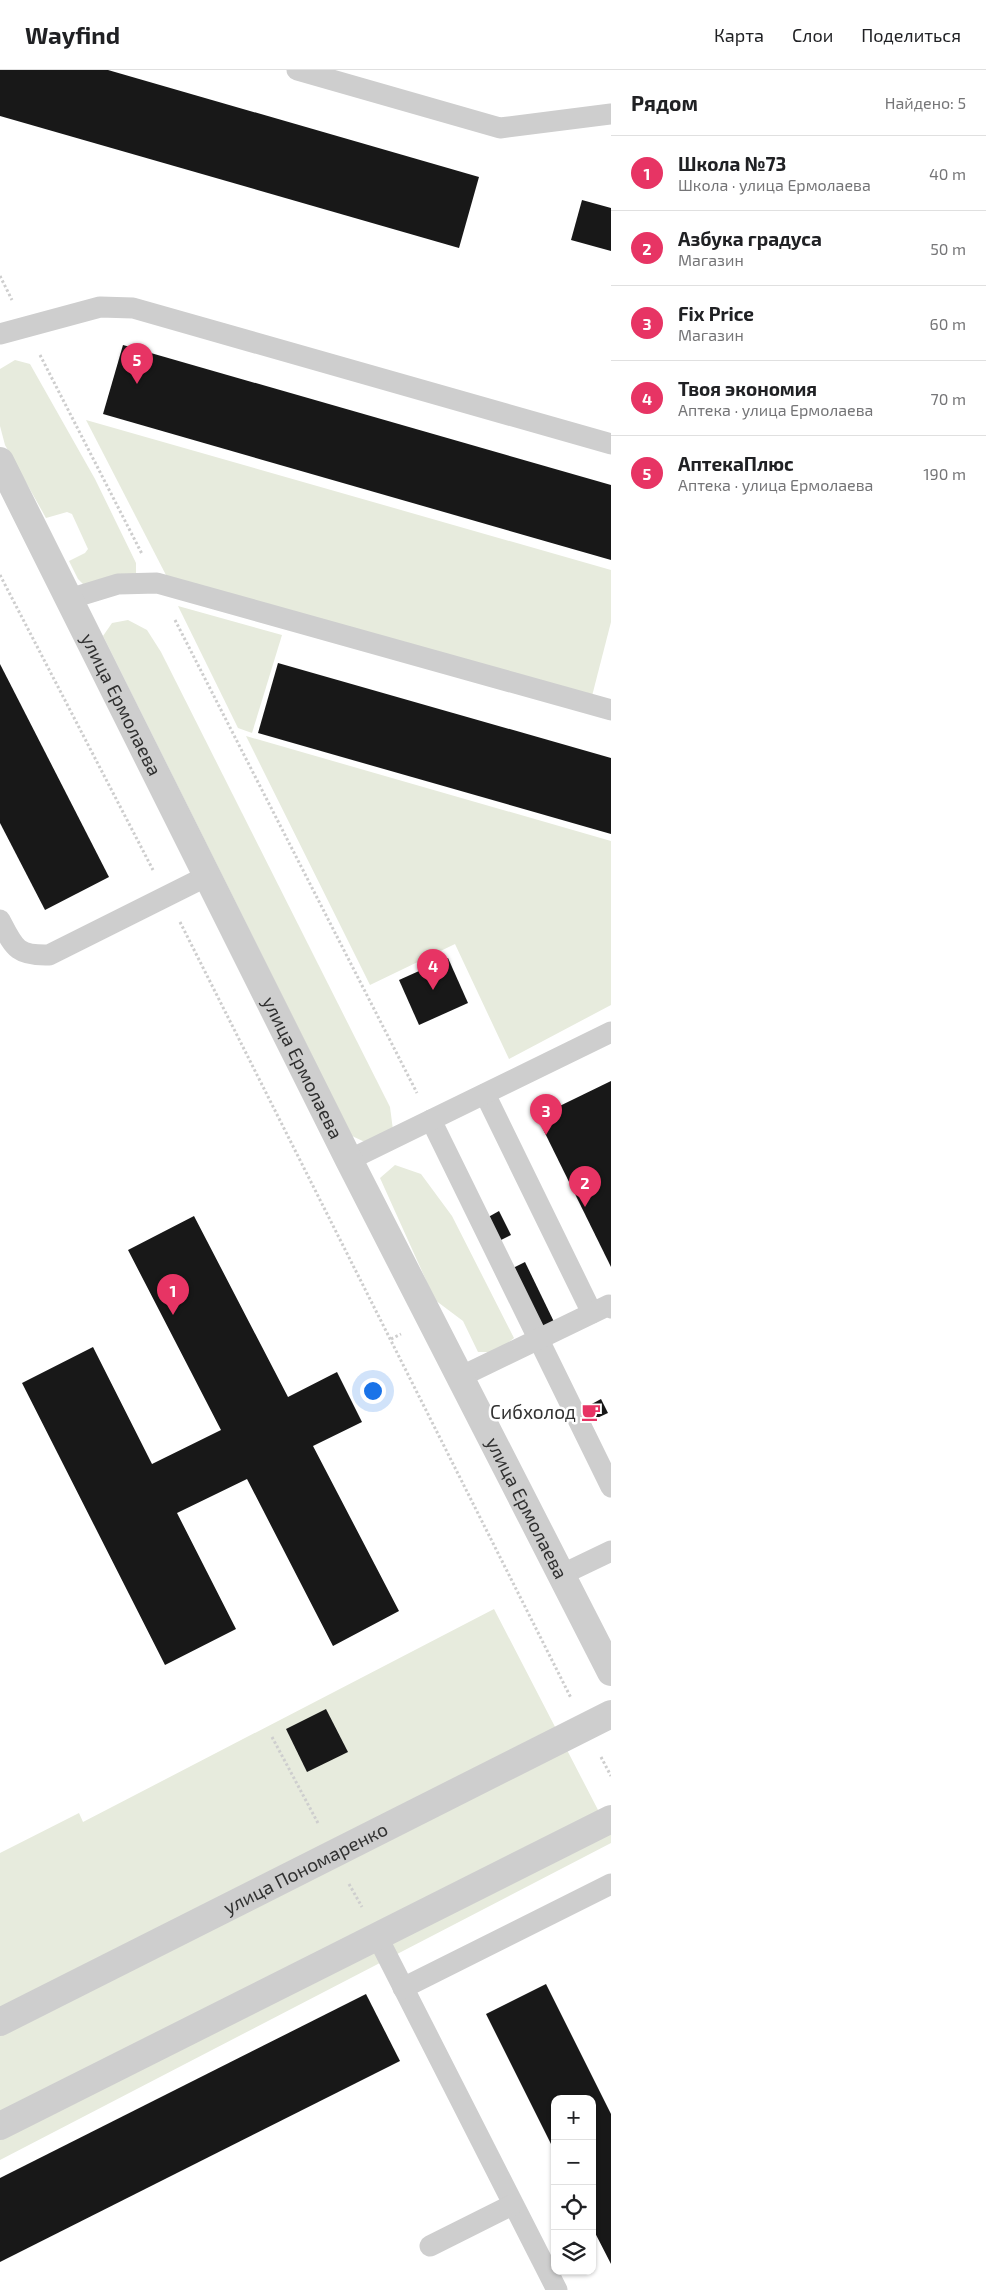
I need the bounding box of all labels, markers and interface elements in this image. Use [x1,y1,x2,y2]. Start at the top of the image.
text: Wayfind [25,20,120,49]
text: Карта [714,24,764,46]
text: Слои [792,24,833,46]
text: Поделиться [861,24,961,46]
text: Рядом [631,90,698,115]
text: Найдено: 5 [885,93,966,112]
text: Школа №73 [678,152,786,175]
text: 1 [644,164,650,183]
text: 40 m [929,164,966,183]
text: Школа · улица Ермолаева [678,175,871,194]
text: Азбука градуса [678,227,822,250]
text: 2 [642,239,652,258]
text: 50 m [930,239,966,258]
text: Магазин [678,250,744,269]
text: Fix Price [678,302,754,325]
text: 3 [642,314,652,333]
text: 60 m [930,314,966,333]
text: Магазин [678,325,744,344]
pin: 5 [121,343,153,384]
text: Твоя экономия [678,377,817,400]
text: 4 [642,389,652,408]
text: 70 m [931,389,966,408]
text: Аптека · улица Ермолаева [678,400,873,419]
text: АптекаПлюс [678,452,794,475]
text: 5 [643,464,651,483]
text: 190 m [923,464,966,483]
text: Аптека · улица Ермолаева [678,475,873,494]
street label: улица Ермолаева [76,629,167,779]
pin: 4 [417,949,449,990]
street label: улица Ермолаева [257,992,349,1142]
pin: 3 [530,1094,562,1135]
pin: 2 [569,1166,601,1207]
pin: 1 [157,1274,189,1315]
your location [360,1378,386,1404]
place label: Сибхолод [490,1400,576,1423]
cafe icon: Сибхолод [580,1401,602,1423]
street label: улица Ермолаева [481,1433,573,1582]
street label: улица Пономаренко [219,1817,391,1919]
map controls [551,2095,596,2275]
button: + [551,2095,596,2140]
button: − [551,2140,596,2185]
button: locate [551,2185,596,2230]
button: layers [551,2230,596,2275]

